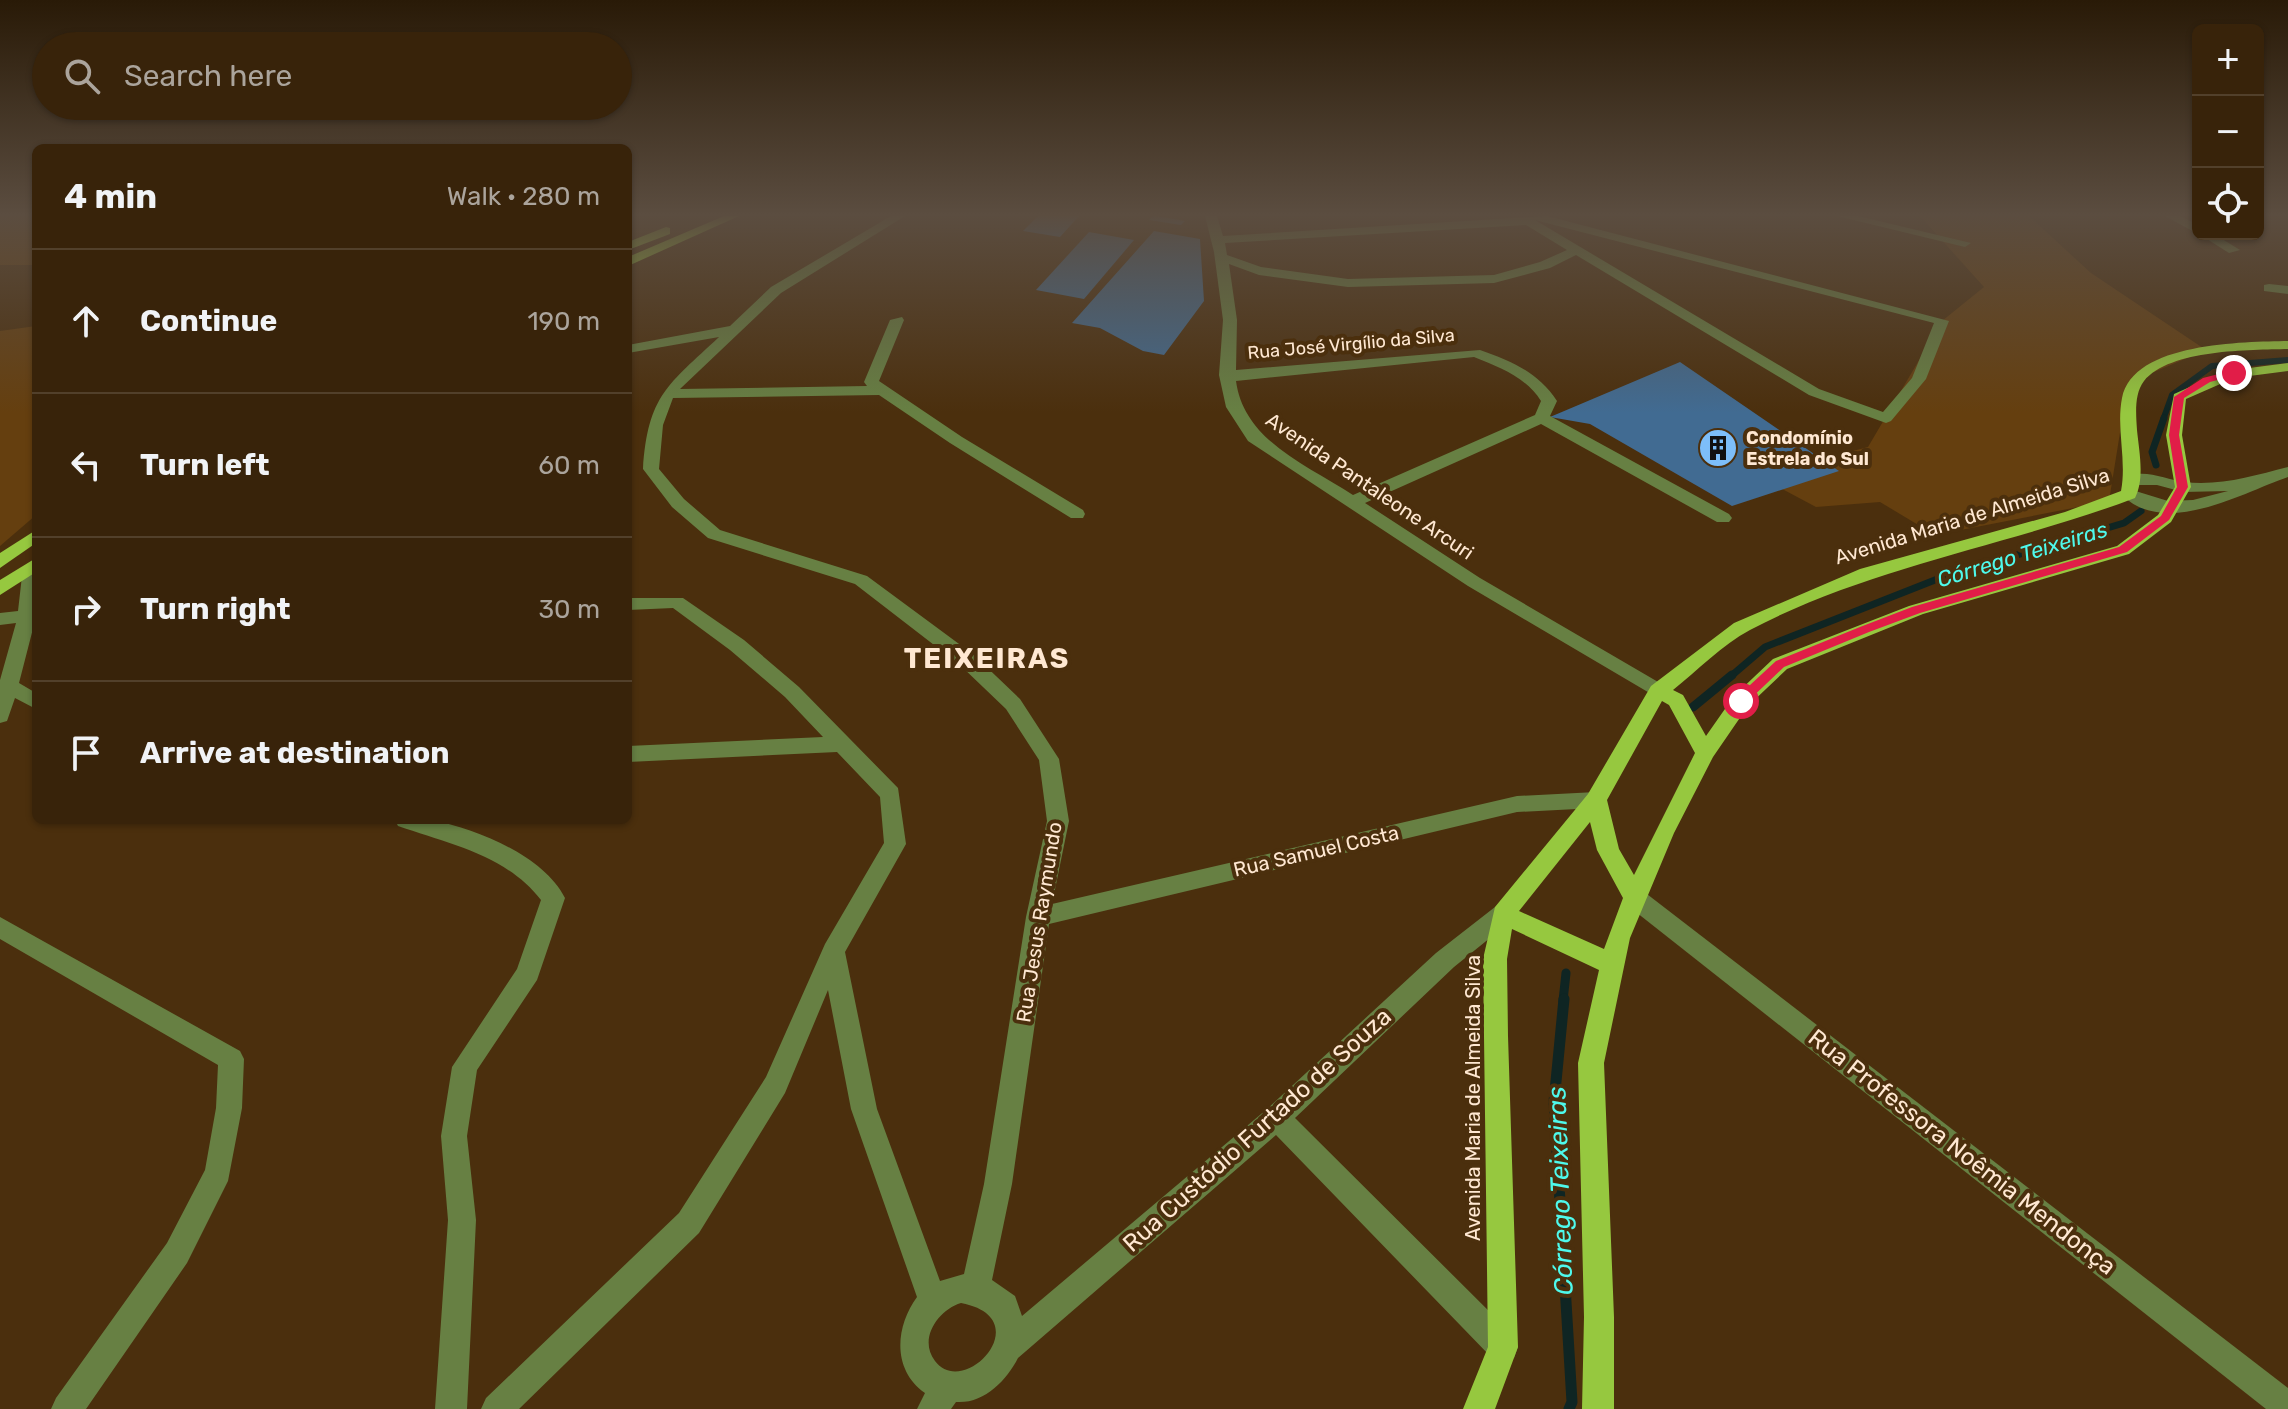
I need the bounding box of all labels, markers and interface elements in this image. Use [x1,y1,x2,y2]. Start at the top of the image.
map controls [2192,24,2264,240]
button: + [2192,24,2264,96]
search box [32,32,632,120]
icon: search [60,54,104,98]
text: Search here [124,58,292,94]
button: − [2192,96,2264,168]
button: locate [2192,168,2264,240]
text: 4 min [64,176,157,217]
text: Walk · 280 m [447,181,600,212]
icon: ahead [64,299,108,343]
text: Continue [140,303,277,339]
text: 190 m [527,306,600,337]
street label: Rua José Virgílio da Silva [1247,324,1455,364]
route end [2216,355,2252,391]
street label: Avenida Pantaleone Arcuri [1261,407,1479,565]
building icon: Condomínio Estrela do Sul [1697,427,1739,469]
place label: Condomínio Estrela do Sul [1746,427,1869,470]
icon: left [64,443,108,487]
text: Turn left [140,447,270,483]
text: 60 m [538,450,600,481]
street label: Avenida Maria de Almeida Silva [1832,463,2112,569]
water label: Córrego Teixeiras [1934,516,2111,593]
icon: right [64,587,108,631]
text: Turn right [140,591,291,627]
text: 30 m [538,594,600,625]
district label: TEIXEIRAS [904,642,1070,675]
route start [1723,683,1759,719]
icon: arrive [64,731,108,775]
text: Arrive at destination [140,735,450,771]
street label: Rua Jesus Raymundo [1011,820,1067,1024]
street label: Rua Samuel Costa [1231,820,1401,882]
street label: Avenida Maria de Almeida Silva [1461,955,1485,1241]
street label: Rua Custódio Furtado de Souza [1117,1002,1397,1258]
street label: Rua Professora Noêmia Mendonça [1803,1023,2121,1281]
water label: Córrego Teixeiras [1541,1086,1580,1296]

